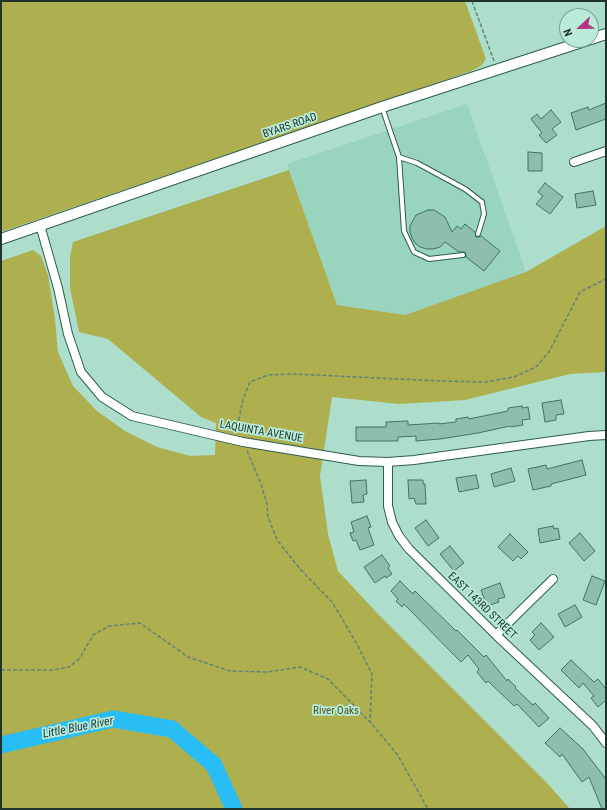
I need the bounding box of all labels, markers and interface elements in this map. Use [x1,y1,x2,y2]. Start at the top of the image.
north arrow [559,8,599,48]
text: N [561,27,576,38]
street label: BYARS ROAD [261,111,319,141]
street label: LAQUINTA AVENUE [219,418,303,446]
street label: EAST 143RD STREET [445,570,519,642]
park label: River Oaks [313,704,359,718]
water label: Little Blue River [42,714,114,742]

